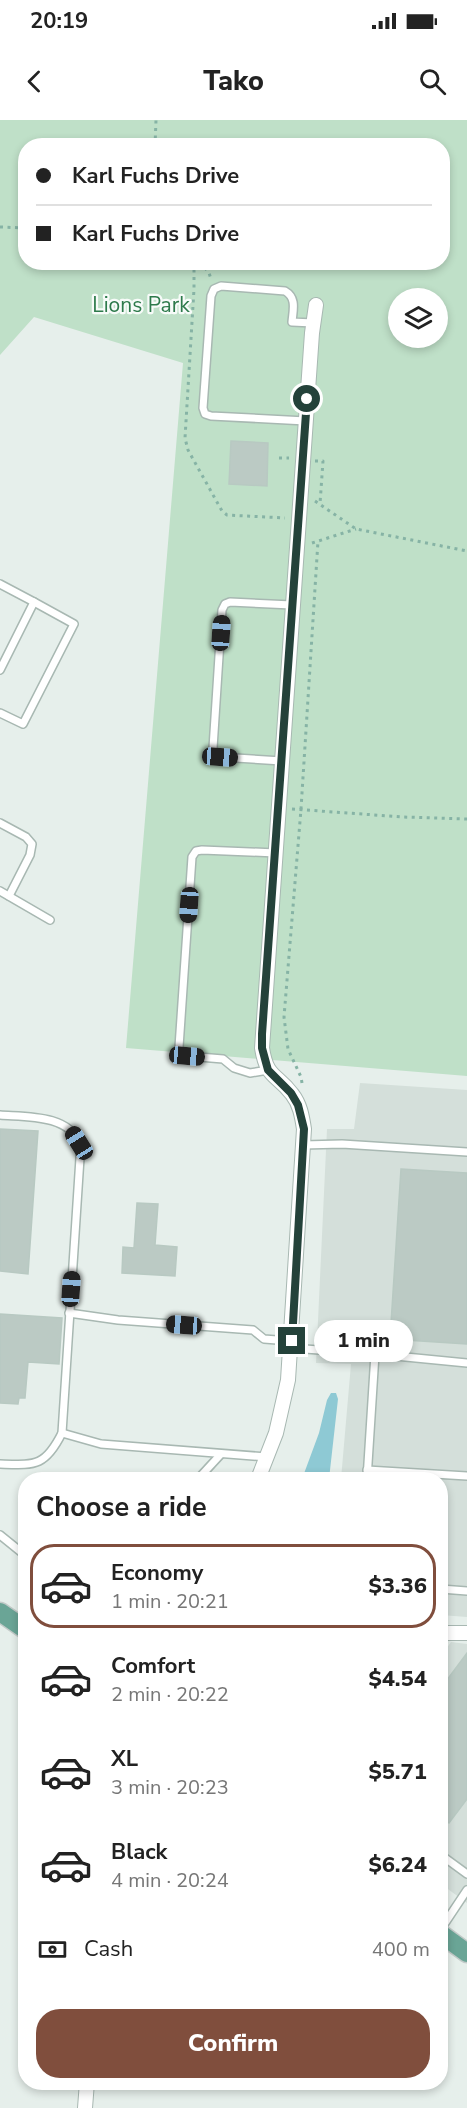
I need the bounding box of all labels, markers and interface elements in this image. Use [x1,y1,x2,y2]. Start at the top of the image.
text: 20:19 [30,6,88,36]
text: Tako [203,63,264,100]
icon: back [18,65,51,98]
icon: search [416,65,449,98]
text: Karl Fuchs Drive [72,161,239,191]
text: Karl Fuchs Drive [72,219,239,249]
map controls [388,288,448,348]
button: layers [388,288,448,348]
park label: Lions Park [92,291,190,319]
route start [293,385,320,412]
car [211,614,231,652]
car [201,747,239,767]
car [179,886,199,924]
car [168,1045,206,1067]
car [62,1123,96,1163]
car [61,1270,81,1308]
car [165,1315,203,1335]
callout: 1 min [313,1320,412,1362]
route end [278,1327,305,1354]
text: 1 min [337,1327,390,1354]
text: Choose a ride [36,1489,207,1526]
text: Economy [111,1558,203,1588]
icon: car [39,1559,93,1613]
text: $3.36 [368,1571,427,1601]
text: 1 min · 20:21 [111,1588,229,1615]
text: Comfort [111,1651,195,1681]
icon: car [39,1652,93,1706]
text: $4.54 [368,1664,427,1694]
text: 2 min · 20:22 [111,1681,229,1708]
text: XL [111,1744,138,1774]
icon: car [39,1745,93,1799]
text: $5.71 [368,1757,427,1787]
text: 3 min · 20:23 [111,1774,229,1801]
text: Black [111,1837,167,1867]
icon: car [39,1838,93,1892]
text: $6.24 [368,1850,427,1880]
text: 4 min · 20:24 [111,1867,229,1894]
icon: cash [36,1933,69,1966]
text: Cash [84,1934,133,1964]
text: 400 m [372,1936,430,1963]
button: Confirm [36,2009,430,2078]

